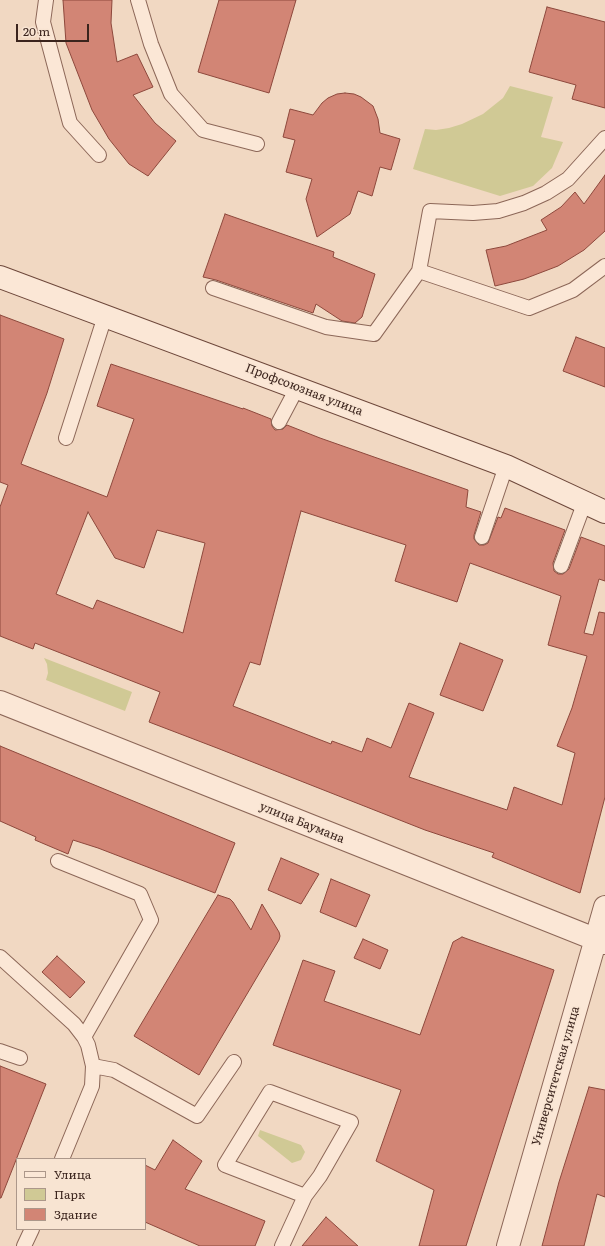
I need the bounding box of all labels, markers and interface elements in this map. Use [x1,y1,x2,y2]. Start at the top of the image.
scale bar [18,16,91,42]
text: 20 m [23,22,50,40]
street label: Профсоюзная улица [243,361,365,419]
street label: улица Баумана [257,799,347,847]
street label: Университетская улица [529,1005,583,1147]
legend [16,1158,146,1230]
text: Улица [54,1165,91,1183]
text: Парк [54,1185,85,1203]
text: Здание [54,1205,97,1223]

